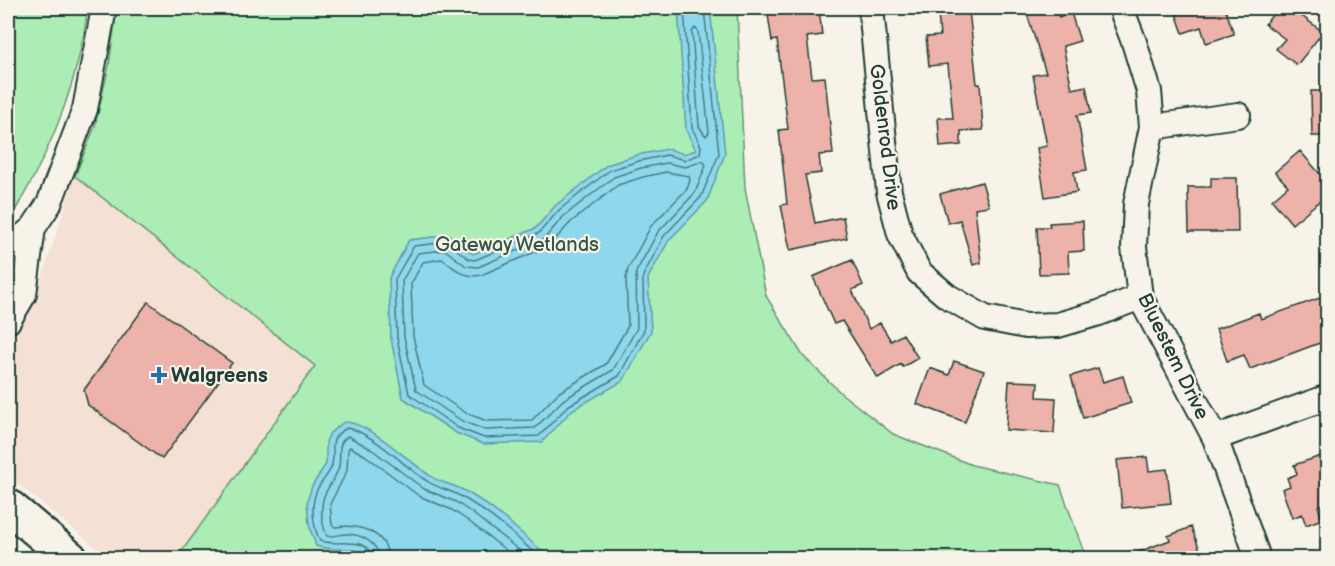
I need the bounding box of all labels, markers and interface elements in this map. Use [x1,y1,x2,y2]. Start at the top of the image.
street label: Goldenrod Drive [864,63,906,212]
park label: Gateway Wetlands [435,233,599,257]
street label: Bluestem Drive [1132,289,1214,424]
place label: Walgreens [171,364,268,388]
marker: Walgreens [152,368,166,382]

